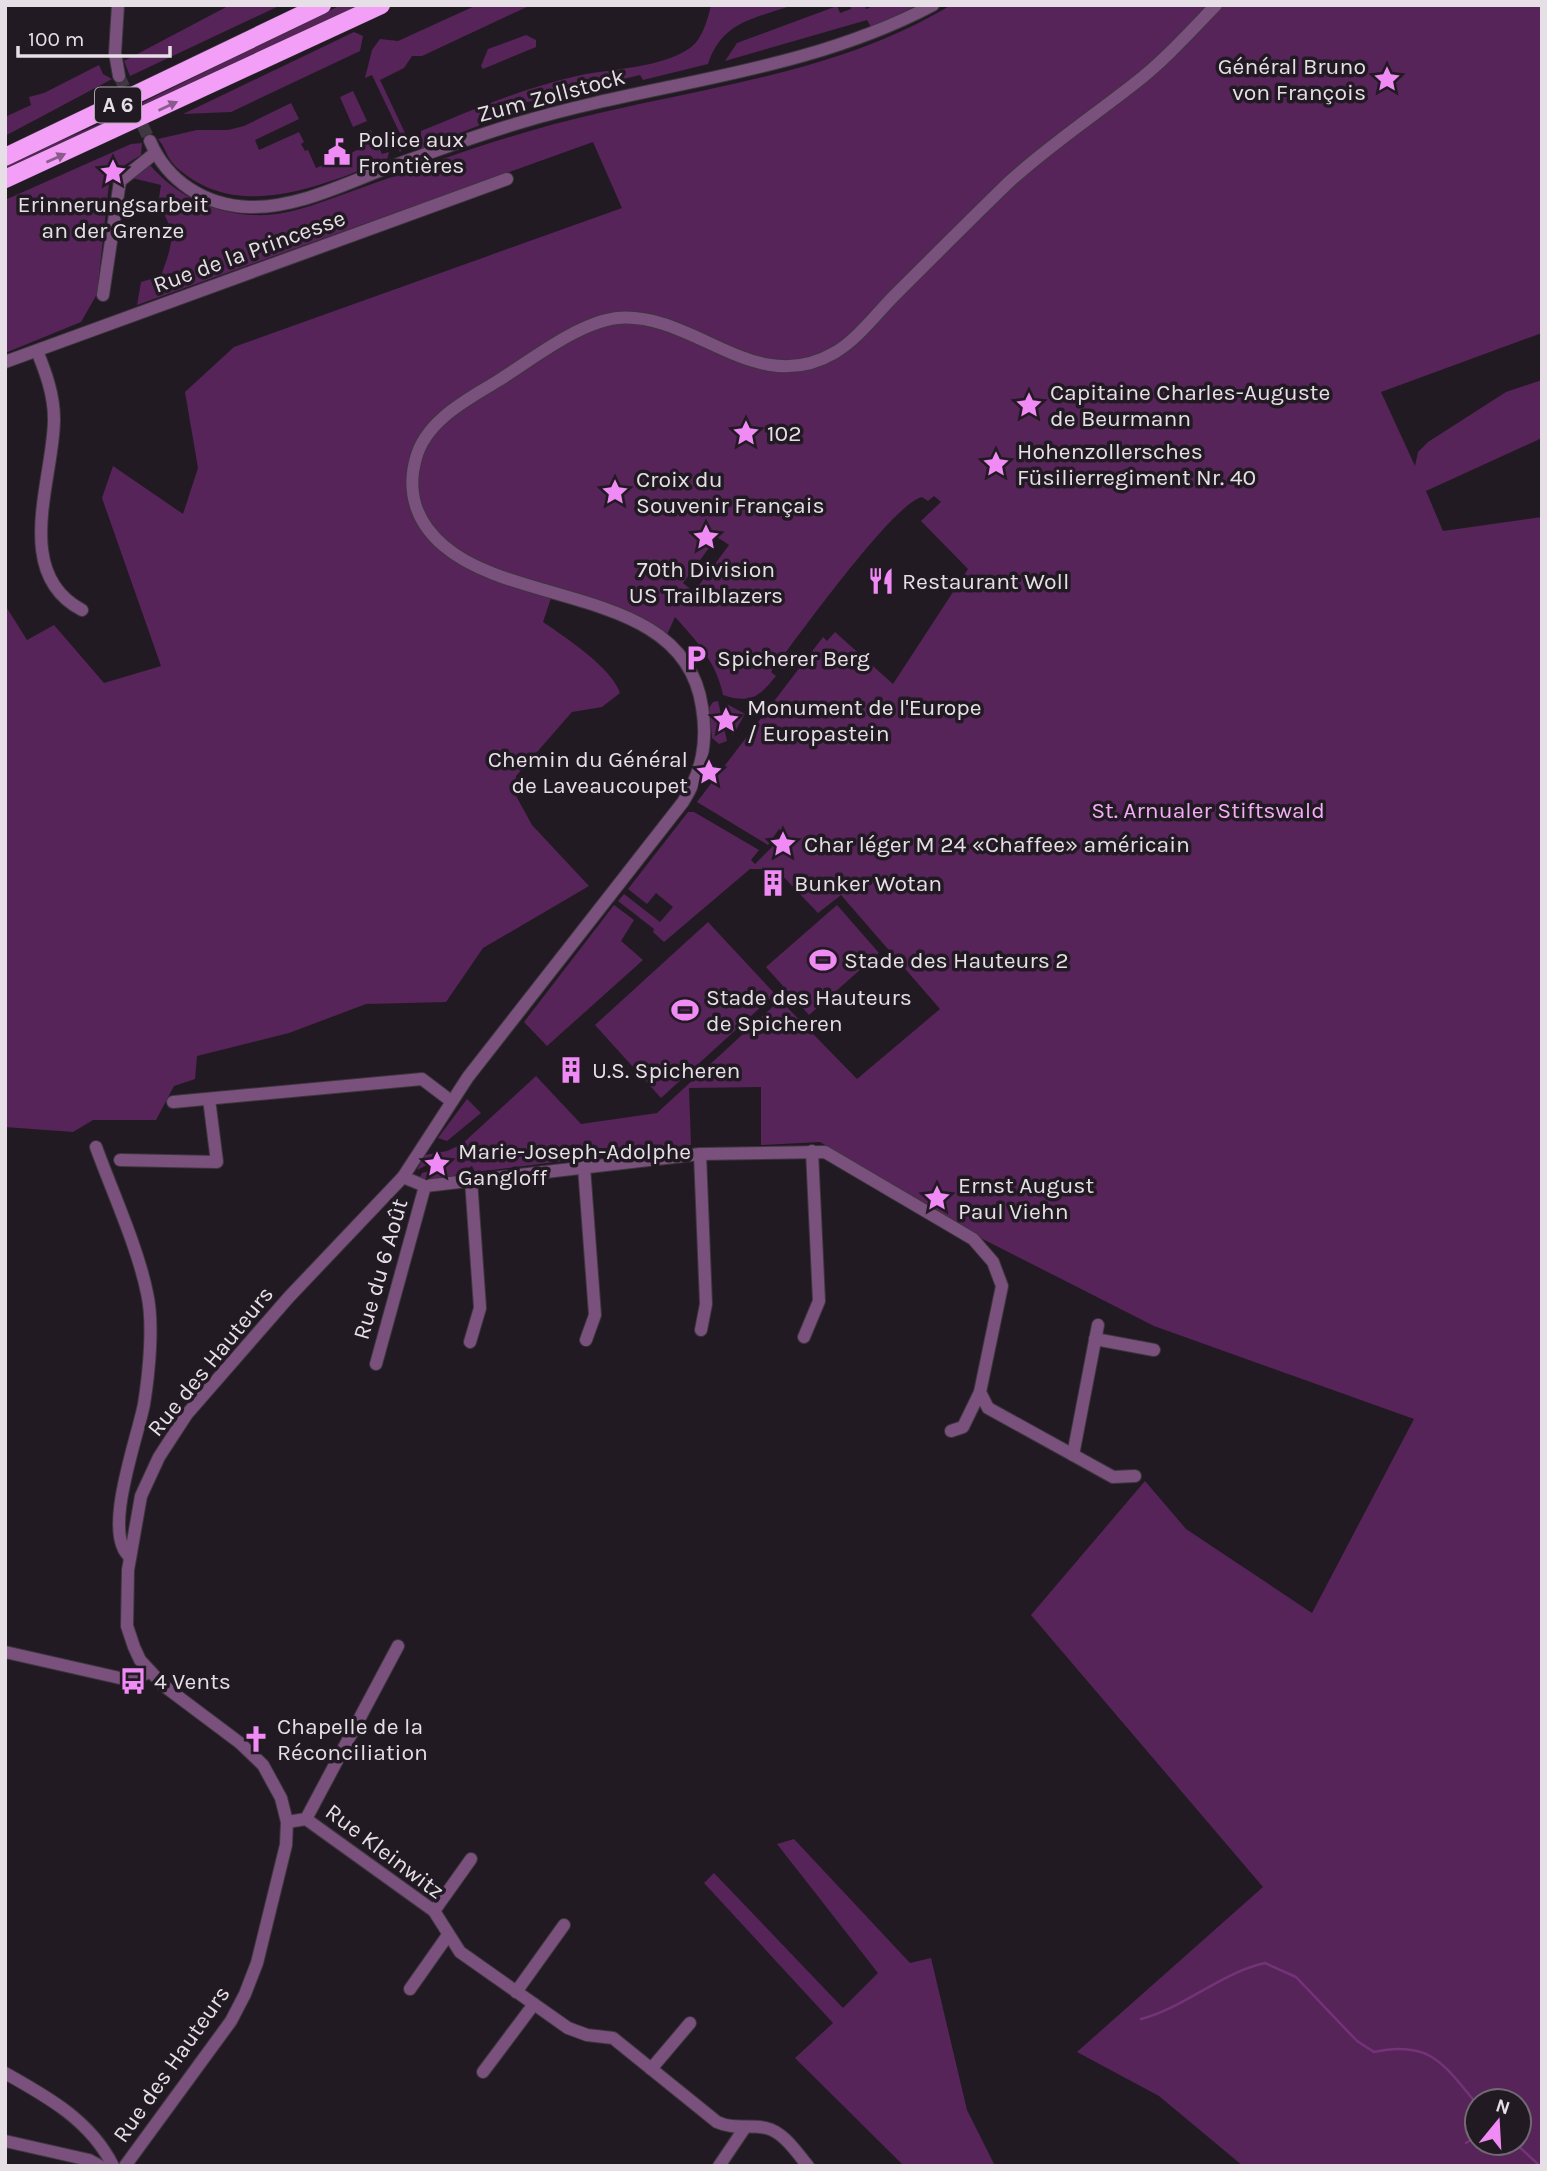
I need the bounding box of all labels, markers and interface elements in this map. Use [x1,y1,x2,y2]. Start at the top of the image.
scale bar [18,14,170,58]
text: 100 m [28,27,85,51]
place label: Général Bruno von François [1218,53,1366,106]
street label: Zum Zollstock [474,63,628,128]
place icon: Général Bruno von François [1372,64,1402,94]
road number: A 6 [95,88,141,122]
one-way arrow [158,100,178,111]
place label: Police aux Frontières [358,126,464,179]
public building icon: Police aux Frontières [322,137,352,167]
one-way arrow [46,152,67,163]
place icon: Erinnerungsarbeit an der Grenze [98,157,128,187]
place label: Erinnerungsarbeit an der Grenze [18,191,209,244]
street label: Rue de la Princesse [150,204,349,299]
place label: Capitaine Charles-Auguste de Beurmann [1050,379,1330,432]
place icon: Capitaine Charles-Auguste de Beurmann [1014,390,1044,420]
place icon: 102 [731,418,761,448]
place label: 102 [767,420,802,447]
place label: Hohenzollersches Füsilierregiment Nr. 40 [1017,438,1256,491]
place icon: Hohenzollersches Füsilierregiment Nr. 40 [981,449,1011,479]
place label: Croix du Souvenir Français [636,466,825,519]
place icon: Croix du Souvenir Français [600,477,630,507]
place icon: 70th Division US Trailblazers [691,522,721,552]
place label: 70th Division US Trailblazers [629,556,783,609]
restaurant icon: Restaurant Woll [866,566,896,596]
place label: Restaurant Woll [902,568,1069,595]
parking icon: Spicherer Berg [681,643,711,673]
place label: Spicherer Berg [717,645,870,672]
place label: Monument de l'Europe / Europastein [747,694,982,747]
place icon: Monument de l'Europe / Europastein [711,705,741,735]
place label: Chemin du Général de Laveaucoupet [488,746,688,799]
place icon: Chemin du Général de Laveaucoupet [694,757,724,787]
park label: St. Arnualer Stiftswald [1091,797,1325,824]
place icon: Char léger M 24 «Chaffee» américain [768,829,798,859]
place label: Char léger M 24 «Chaffee» américain [804,831,1190,858]
building icon: Bunker Wotan [758,868,788,898]
place label: Bunker Wotan [794,870,942,897]
sports icon: Stade des Hauteurs 2 [808,945,838,975]
place label: Stade des Hauteurs 2 [844,947,1069,974]
place label: Stade des Hauteurs de Spicheren [706,984,912,1037]
sports icon: Stade des Hauteurs de Spicheren [670,995,700,1025]
building icon: U.S. Spicheren [556,1055,586,1085]
place label: U.S. Spicheren [592,1057,740,1084]
place label: Marie-Joseph-Adolphe Gangloff [458,1138,691,1191]
place icon: Marie-Joseph-Adolphe Gangloff [422,1149,452,1179]
place label: Ernst August Paul Viehn [958,1172,1094,1225]
place icon: Ernst August Paul Viehn [922,1183,952,1213]
street label: Rue du 6 Août [347,1195,414,1343]
street label: Rue des Hauteurs [142,1281,279,1442]
bus stop icon: 4 Vents [118,1666,148,1696]
place label: 4 Vents [154,1668,231,1695]
place label: Chapelle de la Réconciliation [277,1713,428,1766]
church icon: Chapelle de la Réconciliation [241,1724,271,1754]
street label: Rue Kleinwitz [320,1798,449,1905]
street label: Rue des Hauteurs [107,1981,236,2148]
north arrow [1463,2087,1533,2157]
text: N [1493,2094,1513,2119]

